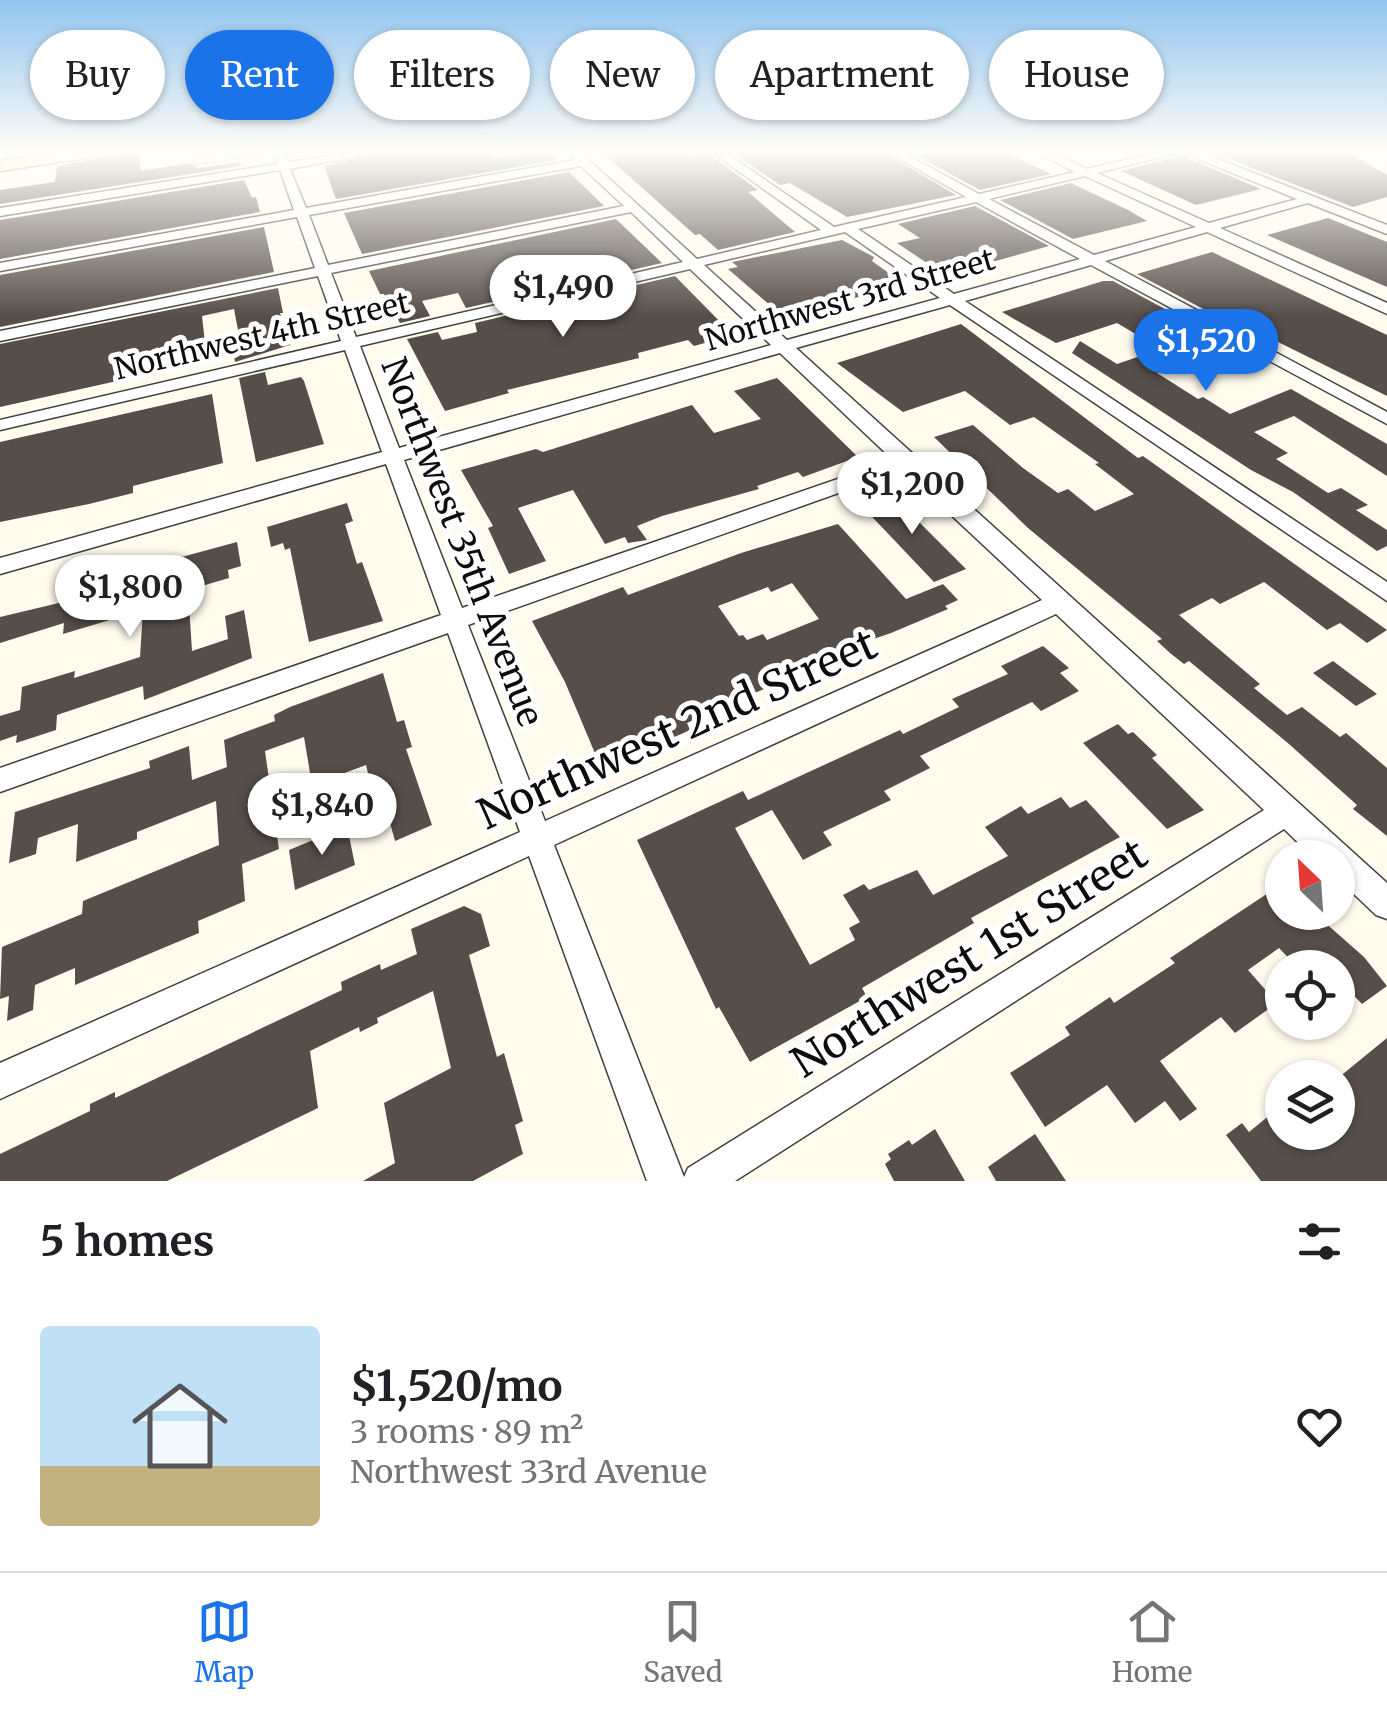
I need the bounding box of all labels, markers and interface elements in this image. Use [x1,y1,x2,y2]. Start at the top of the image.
chip: Buy [30,30,165,120]
chip: Rent [185,30,334,120]
chip: Filters [354,30,530,120]
chip: New [550,30,695,120]
chip: Apartment [715,30,969,120]
chip: House [989,30,1164,120]
street label: Northwest 3rd Street [701,239,999,359]
pin: $1,490 [482,255,644,340]
text: $1,490 [512,267,614,307]
street label: Northwest 4th Street [111,283,413,387]
pin: $1,520 [1125,309,1287,394]
text: $1,520 [1156,321,1256,361]
street label: Northwest 35th Avenue [371,352,553,732]
pin: $1,200 [831,452,993,537]
text: $1,200 [859,464,965,504]
pin: $1,800 [49,555,211,640]
text: $1,800 [77,567,183,607]
street label: Northwest 2nd Street [470,618,884,840]
pin: $1,840 [241,773,403,858]
text: $1,840 [270,785,374,825]
street label: Northwest 1st Street [782,828,1156,1088]
north arrow [1265,840,1355,930]
map controls [1265,840,1355,1150]
button: locate [1265,950,1355,1040]
button: layers [1265,1060,1355,1150]
icon: filters [1292,1214,1347,1269]
text: 5 homes [40,1215,214,1267]
text: $1,520/mo [350,1360,563,1412]
icon: home [120,1366,240,1486]
icon: heart [1292,1399,1347,1454]
text: 3 rooms · 89 m² [350,1412,583,1452]
text: Northwest 33rd Avenue [350,1452,707,1492]
tab: Map [195,1594,254,1690]
tab: Saved [643,1594,723,1690]
tab: Home [1112,1594,1192,1690]

